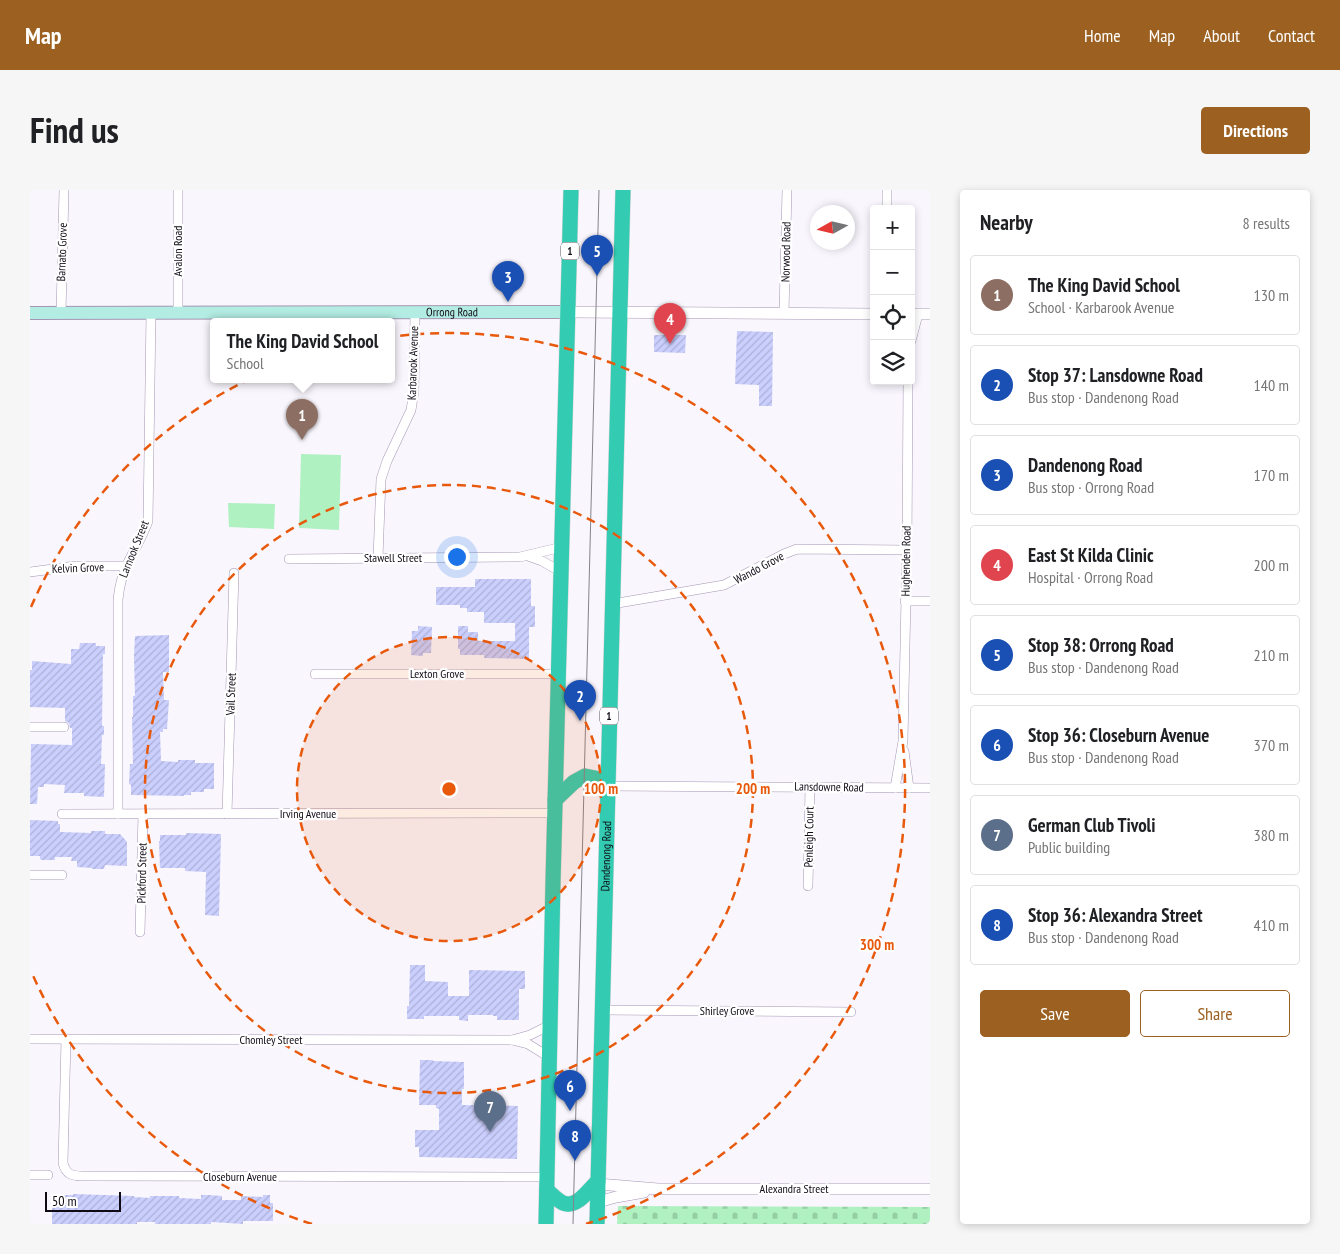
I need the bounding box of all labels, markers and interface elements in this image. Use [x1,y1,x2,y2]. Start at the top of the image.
text: Map [25,20,62,51]
text: Home [1084,24,1121,47]
text: Map [1149,24,1175,47]
text: About [1203,24,1240,47]
text: Contact [1268,24,1315,47]
text: Find us [30,107,119,153]
button: Directions [1201,107,1310,154]
north arrow [810,205,855,250]
map controls [870,205,915,385]
button: + [870,205,915,250]
text: Nearby [980,209,1033,236]
text: 8 results [1243,213,1290,233]
street label: Barnato Grove [53,222,70,282]
street label: Norwood Road [777,222,794,282]
street label: Avalon Road [170,225,185,277]
pin: 5 [581,235,613,276]
road number: 1 [561,242,579,260]
button: − [870,250,915,295]
pin: 3 [492,261,524,302]
text: The King David School [1028,273,1180,297]
text: 1 [993,285,1001,305]
text: 130 m [1254,285,1289,305]
button: locate [870,295,915,340]
text: School · Karbarook Avenue [1028,297,1174,317]
pin: 4 [654,303,686,344]
street label: Orrong Road [426,304,478,319]
popup [210,318,395,383]
street label: Karbarook Avenue [404,326,421,400]
text: The King David School [227,329,378,353]
button: layers [870,340,915,385]
text: School [227,353,264,373]
text: Stop 37: Lansdowne Road [1028,363,1203,387]
text: 2 [993,375,1001,395]
text: 140 m [1254,375,1289,395]
text: Bus stop · Dandenong Road [1028,387,1179,407]
pin: 1 [286,399,318,440]
text: Dandenong Road [1028,453,1143,477]
text: 3 [993,465,1001,485]
text: 170 m [1254,465,1289,485]
text: Bus stop · Orrong Road [1028,477,1154,497]
street label: Larnook Street [115,517,152,580]
street label: Hughenden Road [897,525,914,596]
text: East St Kilda Clinic [1028,543,1154,567]
your location [444,544,470,570]
street label: Wando Grove [731,548,786,587]
street label: Stawell Street [364,550,423,565]
text: 4 [993,555,1001,575]
text: 200 m [1254,555,1289,575]
street label: Kelvin Grove [52,559,104,576]
text: Hospital · Orrong Road [1028,567,1153,587]
text: Stop 38: Orrong Road [1028,633,1174,657]
text: 5 [993,645,1001,665]
text: 210 m [1254,645,1289,665]
text: Bus stop · Dandenong Road [1028,657,1179,677]
street label: Lexton Grove [410,666,464,681]
street label: Vail Street [222,672,239,717]
pin: 2 [564,680,596,721]
road number: 1 [600,708,618,724]
text: Stop 36: Closeburn Avenue [1028,723,1209,747]
text: 6 [993,735,1001,755]
text: 370 m [1254,735,1289,755]
text: Bus stop · Dandenong Road [1028,747,1179,767]
street label: Lansdowne Road [794,778,864,795]
text: 100 m [584,779,618,798]
text: 200 m [736,779,770,798]
centre of rings [440,780,458,798]
street label: Irving Avenue [280,806,336,821]
street label: Penleigh Court [800,806,817,868]
text: German Club Tivoli [1028,813,1156,837]
street label: Dandenong Road [597,821,614,892]
text: 7 [993,825,1001,845]
text: 380 m [1254,825,1289,845]
text: Public building [1028,837,1110,857]
street label: Pickford Street [133,842,150,904]
text: Stop 36: Alexandra Street [1028,903,1203,927]
text: 8 [993,915,1001,935]
text: 410 m [1254,915,1289,935]
text: Bus stop · Dandenong Road [1028,927,1179,947]
text: 300 m [860,935,894,954]
button: Save [980,990,1130,1037]
button: Share [1140,990,1290,1037]
street label: Shirley Grove [700,1003,754,1018]
street label: Chomley Street [240,1032,303,1047]
pin: 6 [554,1070,586,1111]
pin: 7 [474,1091,506,1132]
pin: 8 [559,1120,591,1161]
street label: Closeburn Avenue [203,1169,277,1184]
street label: Alexandra Street [760,1181,829,1196]
scale bar [45,1189,121,1212]
text: 50 m [52,1192,77,1210]

